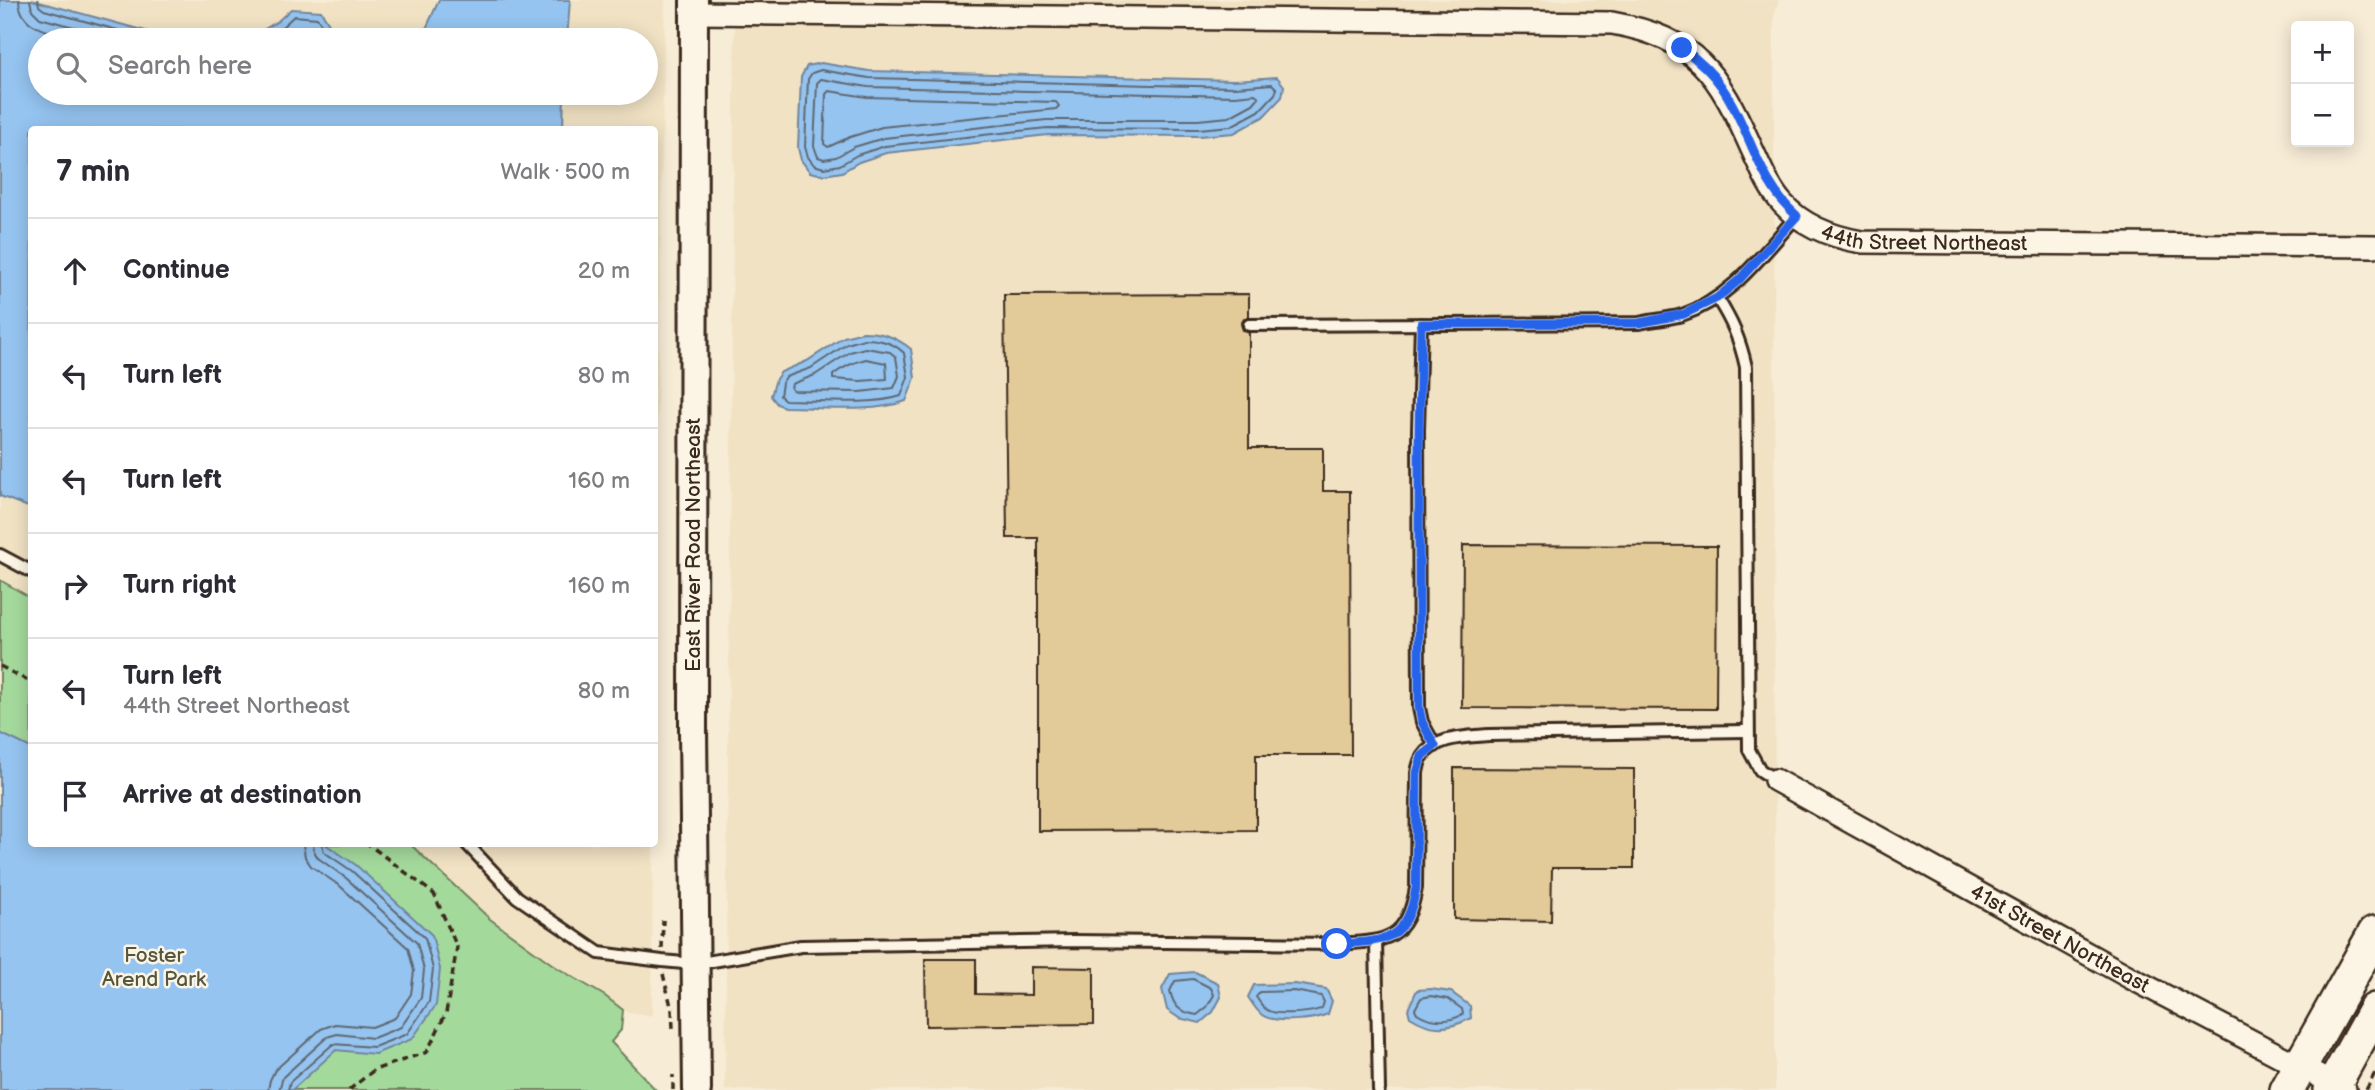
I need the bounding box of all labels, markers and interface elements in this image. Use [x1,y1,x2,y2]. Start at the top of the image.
map controls [2291,21,2354,147]
button: + [2291,21,2354,84]
search box [28,28,658,105]
route end [1666,32,1697,63]
icon: search [52,48,90,86]
text: Search here [108,51,252,82]
button: − [2291,84,2354,147]
text: 7 min [56,154,130,190]
text: Walk · 500 m [500,158,630,186]
street label: 44th Street Northeast [1817,220,2028,256]
icon: ahead [56,252,94,290]
text: Continue [123,255,230,286]
text: 20 m [578,257,630,285]
icon: left [56,357,94,395]
text: Turn left [123,360,222,391]
text: 80 m [578,362,630,390]
street label: East River Road Northeast [681,417,706,672]
icon: left [56,462,94,500]
text: Turn left [123,465,222,496]
text: 160 m [568,467,630,495]
icon: right [56,567,94,605]
text: Turn right [123,570,236,601]
text: 160 m [568,572,630,600]
text: Turn left [123,661,222,692]
icon: left [56,672,94,710]
text: 80 m [578,677,630,705]
text: 44th Street Northeast [123,692,350,720]
icon: arrive [56,777,94,815]
text: Arrive at destination [123,780,362,811]
street label: 41st Street Northeast [1966,879,2154,999]
route start [1321,928,1352,959]
park label: Foster Arend Park [102,943,207,992]

